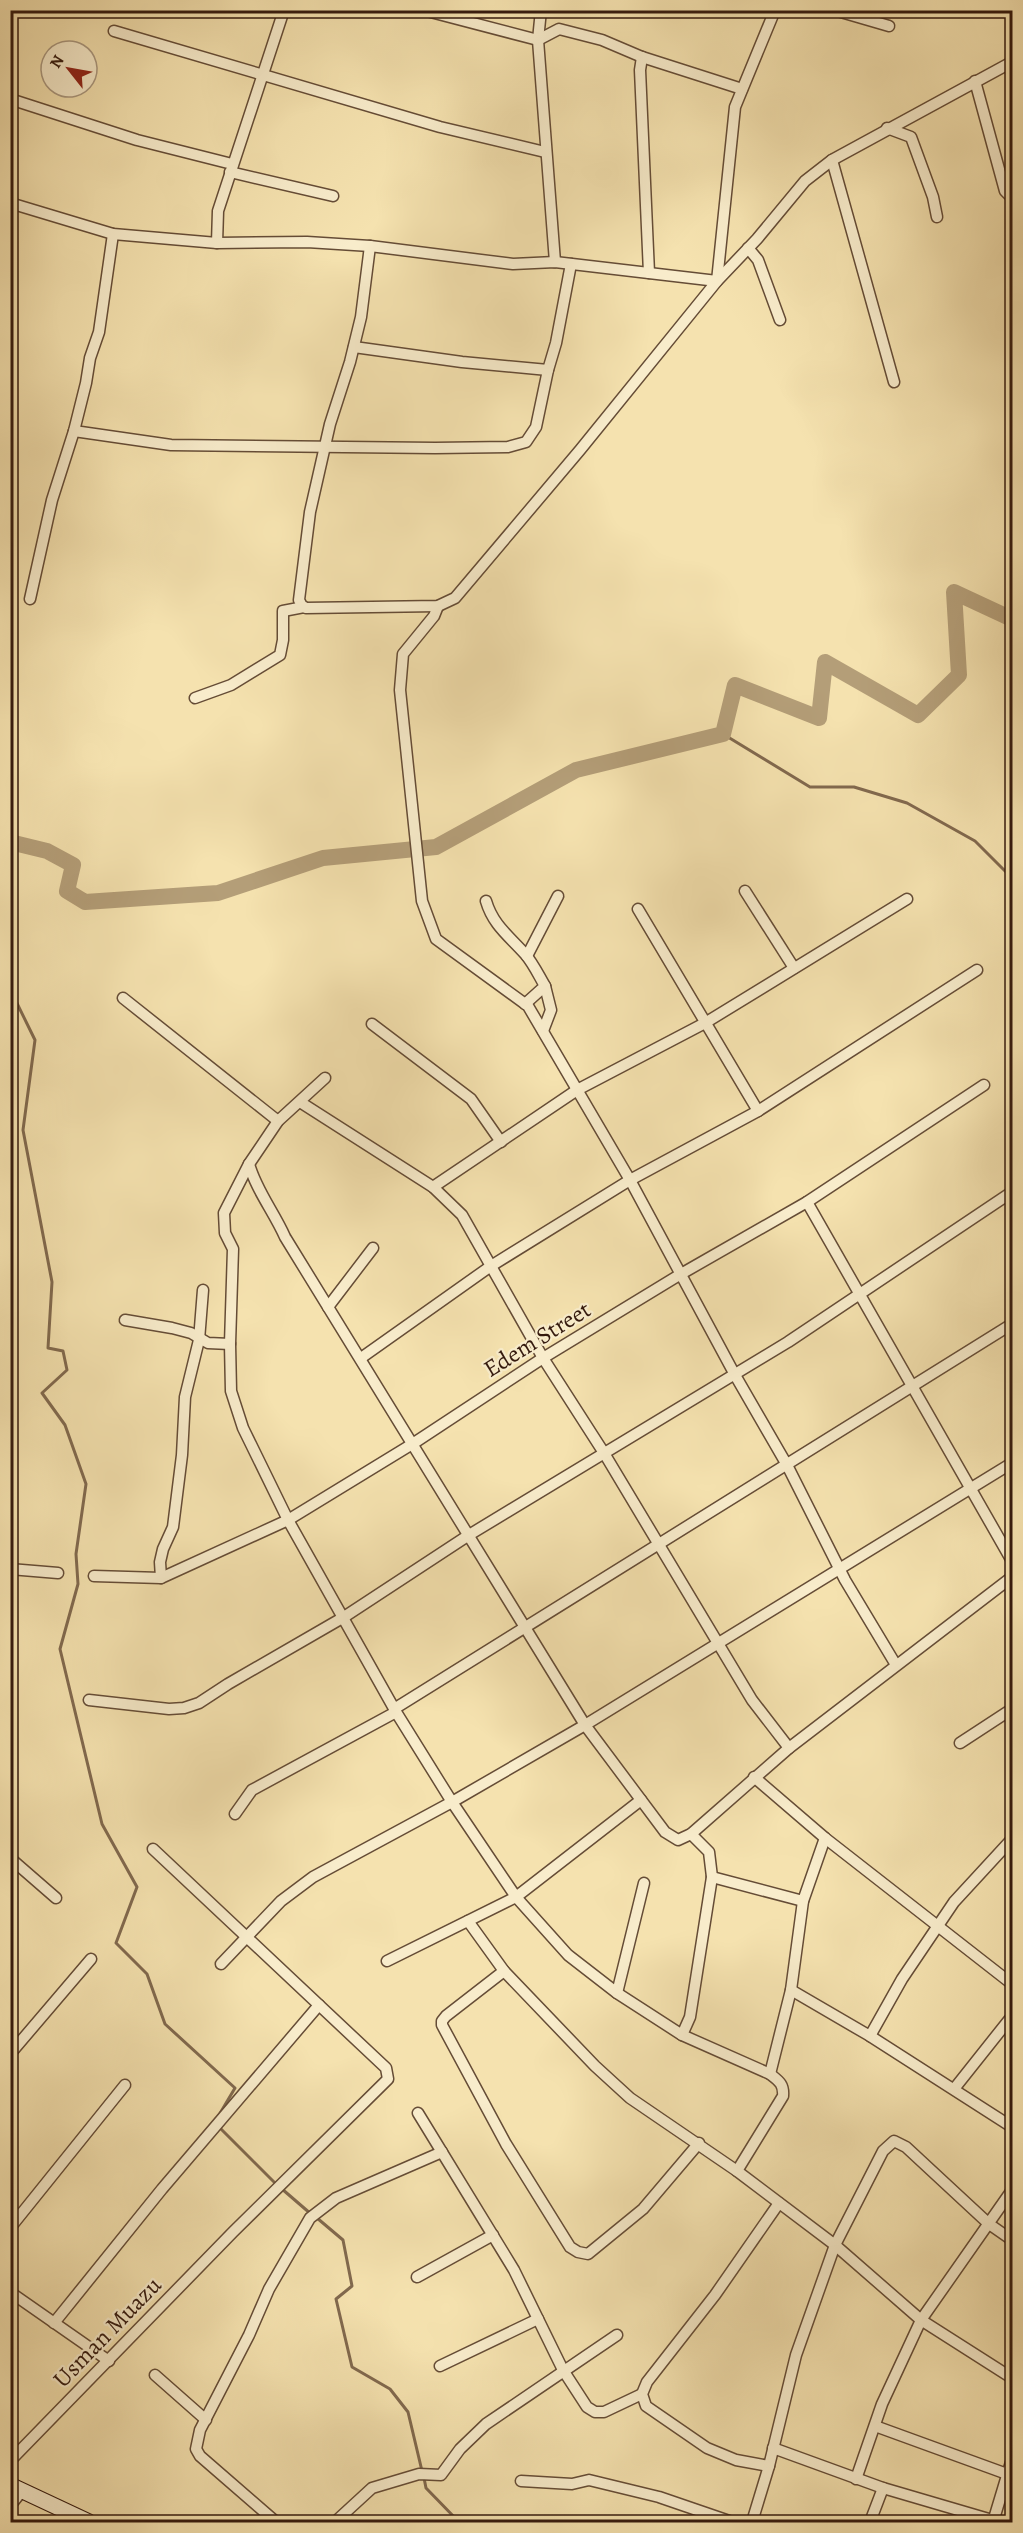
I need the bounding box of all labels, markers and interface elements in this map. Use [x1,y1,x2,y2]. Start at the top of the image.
north arrow [39,39,99,99]
text: N [45,51,70,72]
street label: Edem Street [477,1293,597,1385]
street label: Usman Muazu [46,2269,168,2395]

